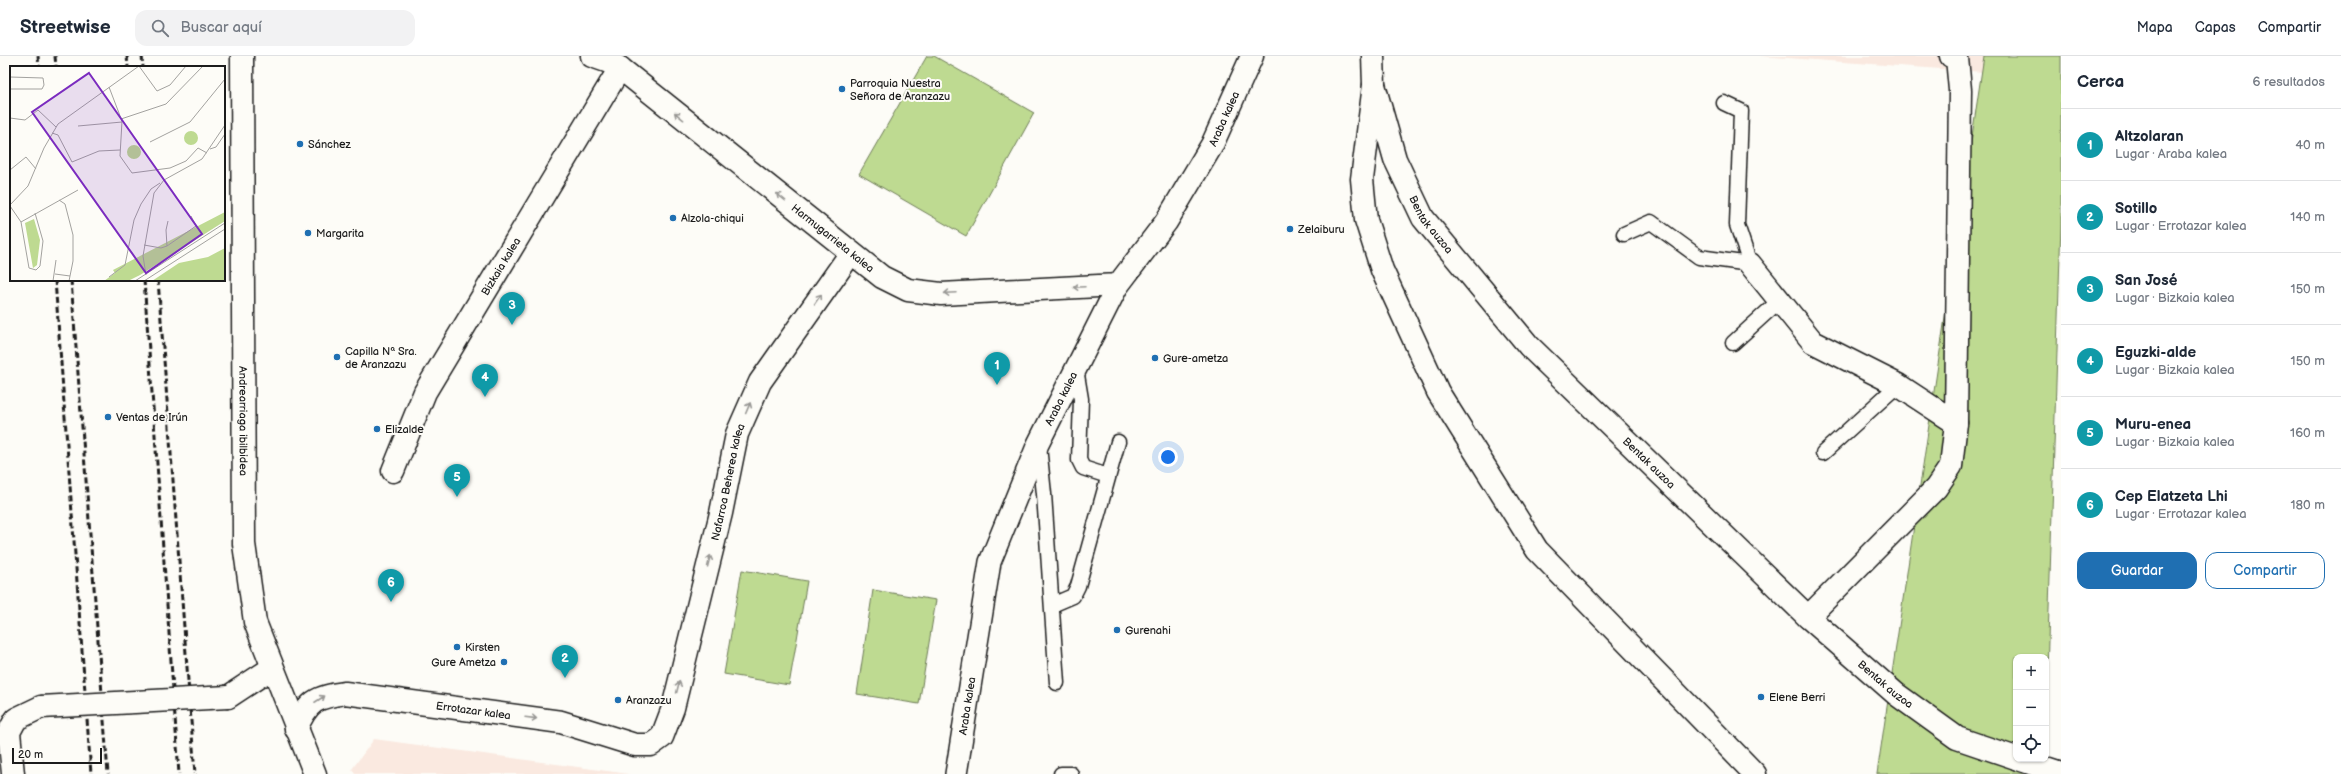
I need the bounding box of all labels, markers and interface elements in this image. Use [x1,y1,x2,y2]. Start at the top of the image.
search box [135,10,415,46]
text: Streetwise [20,16,111,39]
icon: search [149,17,171,39]
text: Buscar aquí [181,18,262,37]
text: Mapa [2137,19,2173,36]
text: Capas [2195,19,2236,36]
text: Compartir [2258,19,2321,36]
inset map [10,66,225,281]
text: Cerca [2077,72,2124,92]
text: 6 resultados [2253,74,2325,90]
place label: Parroquia Nuestra Señora de Aranzazu [850,77,950,103]
marker: Parroquia Nuestra Señora de Aranzazu [837,84,847,94]
street label: Araba kalea [1206,89,1242,148]
one-way arrow [674,111,685,120]
text: Altzolaran [2115,127,2184,146]
text: 1 [2087,137,2093,153]
text: 40 m [2295,137,2325,153]
place label: Sánchez [308,138,352,151]
marker: Sánchez [295,139,305,149]
text: Lugar · Araba kalea [2115,146,2227,162]
one-way arrow [775,192,786,201]
street label: Bentak auzoa [1407,193,1456,256]
text: Sotillo [2115,199,2157,218]
street label: Harmugarrieta kalea [789,201,877,275]
text: 2 [2086,209,2094,225]
text: 140 m [2290,209,2325,225]
place label: Alzola-chiqui [681,212,744,225]
marker: Alzola-chiqui [668,213,678,223]
text: Lugar · Errotazar kalea [2115,218,2247,234]
place label: Zelaiburu [1297,223,1345,236]
marker: Zelaiburu [1285,224,1295,234]
place label: Margarita [316,227,364,240]
marker: Margarita [303,228,313,238]
street label: Bizkaia kalea [478,235,523,298]
text: San José [2115,271,2177,290]
text: 3 [2086,281,2094,297]
text: 150 m [2291,281,2325,297]
one-way arrow [1073,283,1086,290]
one-way arrow [944,290,957,297]
text: Lugar · Bizkaia kalea [2115,290,2235,306]
pin: 3 [499,292,525,325]
one-way arrow [814,294,822,305]
text: Eguzki-alde [2115,343,2196,362]
place label: Capilla Nª Sra. de Aranzazu [345,345,417,371]
marker: Capilla Nª Sra. de Aranzazu [332,352,342,362]
pin: 1 [984,352,1010,385]
place label: Gure-ametza [1163,352,1228,365]
marker: Gure-ametza [1150,353,1160,363]
text: 4 [2086,353,2094,369]
text: 150 m [2291,353,2325,369]
text: Lugar · Bizkaia kalea [2115,362,2235,378]
pin: 4 [472,364,498,397]
street label: Andrearriaga ibilbidea [237,366,250,476]
street label: Araba kalea [1042,369,1080,428]
one-way arrow [745,403,753,415]
place label: Ventas de Irún [116,411,188,424]
marker: Ventas de Irún [103,412,113,422]
text: Muru-enea [2115,415,2191,434]
street label: Nafarroa Beherea kalea [708,421,747,542]
place label: Elizalde [385,423,424,436]
marker: Elizalde [372,424,382,434]
text: 5 [2086,425,2094,441]
text: 160 m [2290,425,2325,441]
street label: Bentak auzoa [1620,434,1678,491]
text: Lugar · Bizkaia kalea [2115,434,2235,450]
your location [1158,447,1178,467]
pin: 5 [444,464,470,497]
text: Cep Elatzeta Lhi [2115,487,2228,506]
text: 6 [2086,497,2094,513]
text: 180 m [2290,497,2325,513]
text: Lugar · Errotazar kalea [2115,506,2247,522]
button: Guardar [2077,552,2197,589]
button: Compartir [2205,552,2325,589]
one-way arrow [706,555,714,568]
pin: 6 [378,569,404,602]
place label: Gurenahi [1125,624,1171,637]
marker: Gurenahi [1112,625,1122,635]
place label: Kirsten [465,641,500,654]
marker: Kirsten [452,642,462,652]
pin: 2 [552,645,578,678]
map controls [2013,654,2049,762]
button: + [2013,654,2049,690]
place label: Gure Ametza [431,656,496,669]
marker: Gure Ametza [499,657,509,667]
street label: Bentak auzoa [1855,657,1916,711]
street label: Araba kalea [956,676,978,736]
one-way arrow [675,681,682,694]
button: − [2013,690,2049,726]
place label: Elene Berri [1769,691,1825,704]
marker: Elene Berri [1756,692,1766,702]
place label: Aranzazu [626,694,672,707]
one-way arrow [314,695,325,704]
marker: Aranzazu [613,695,623,705]
street label: Errotazar kalea [435,699,512,722]
one-way arrow [524,714,537,722]
button: locate [2013,726,2049,762]
scale bar [12,746,102,765]
text: 20 m [18,748,43,761]

